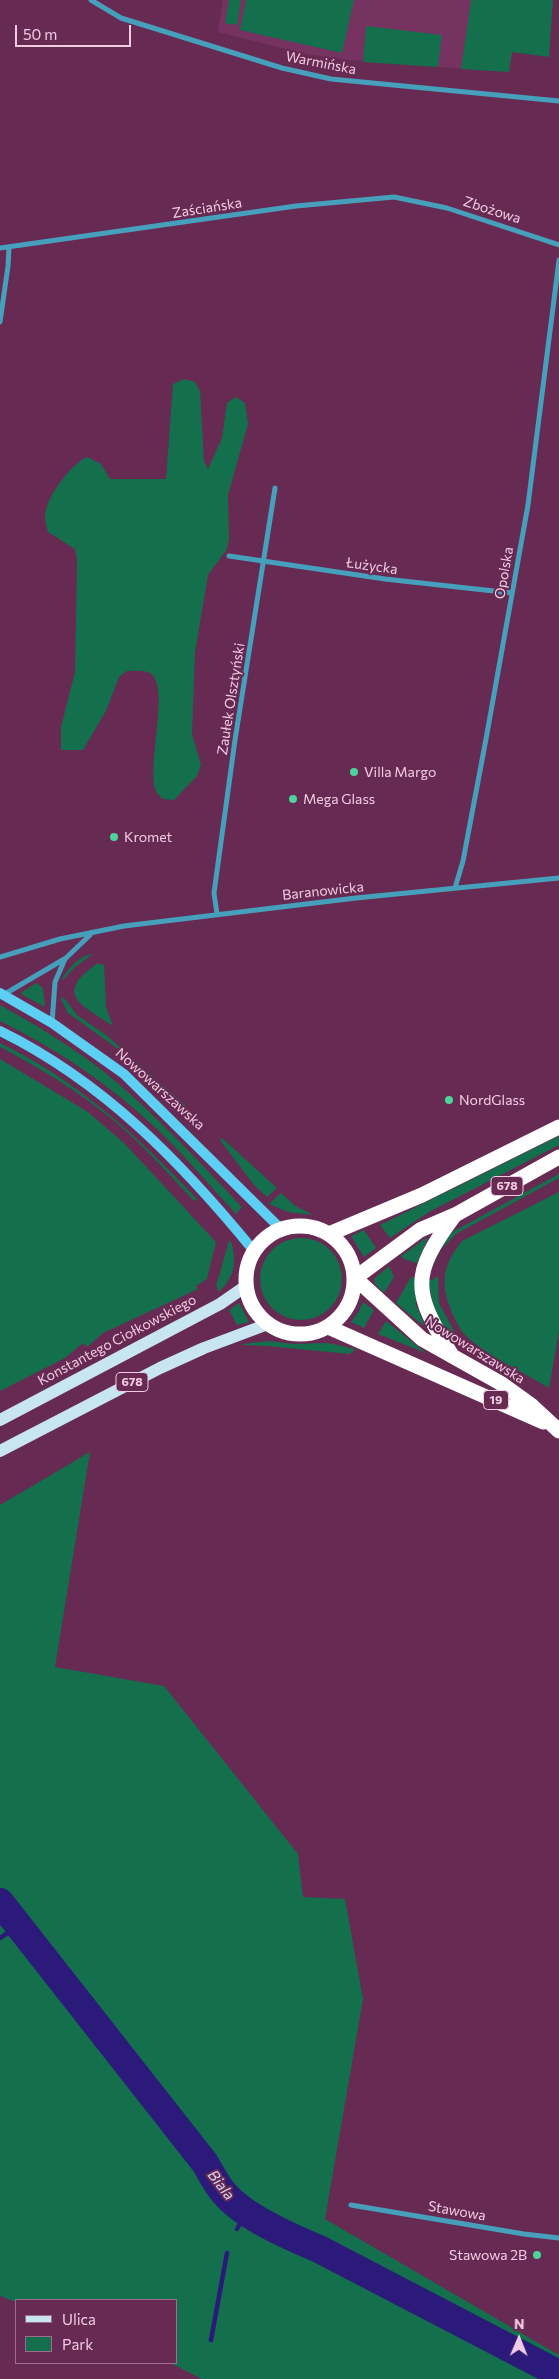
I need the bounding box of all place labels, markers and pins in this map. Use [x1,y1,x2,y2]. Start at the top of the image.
place label: Villa Margo [364,764,436,780]
marker: Villa Margo [348,766,360,778]
place label: Mega Glass [303,791,375,807]
marker: Mega Glass [287,793,299,805]
place label: Kromet [124,829,172,845]
marker: Kromet [108,831,120,843]
place label: NordGlass [459,1092,525,1108]
marker: NordGlass [443,1094,455,1106]
place label: Stawowa 2B [449,2247,527,2263]
marker: Stawowa 2B [531,2249,543,2261]

